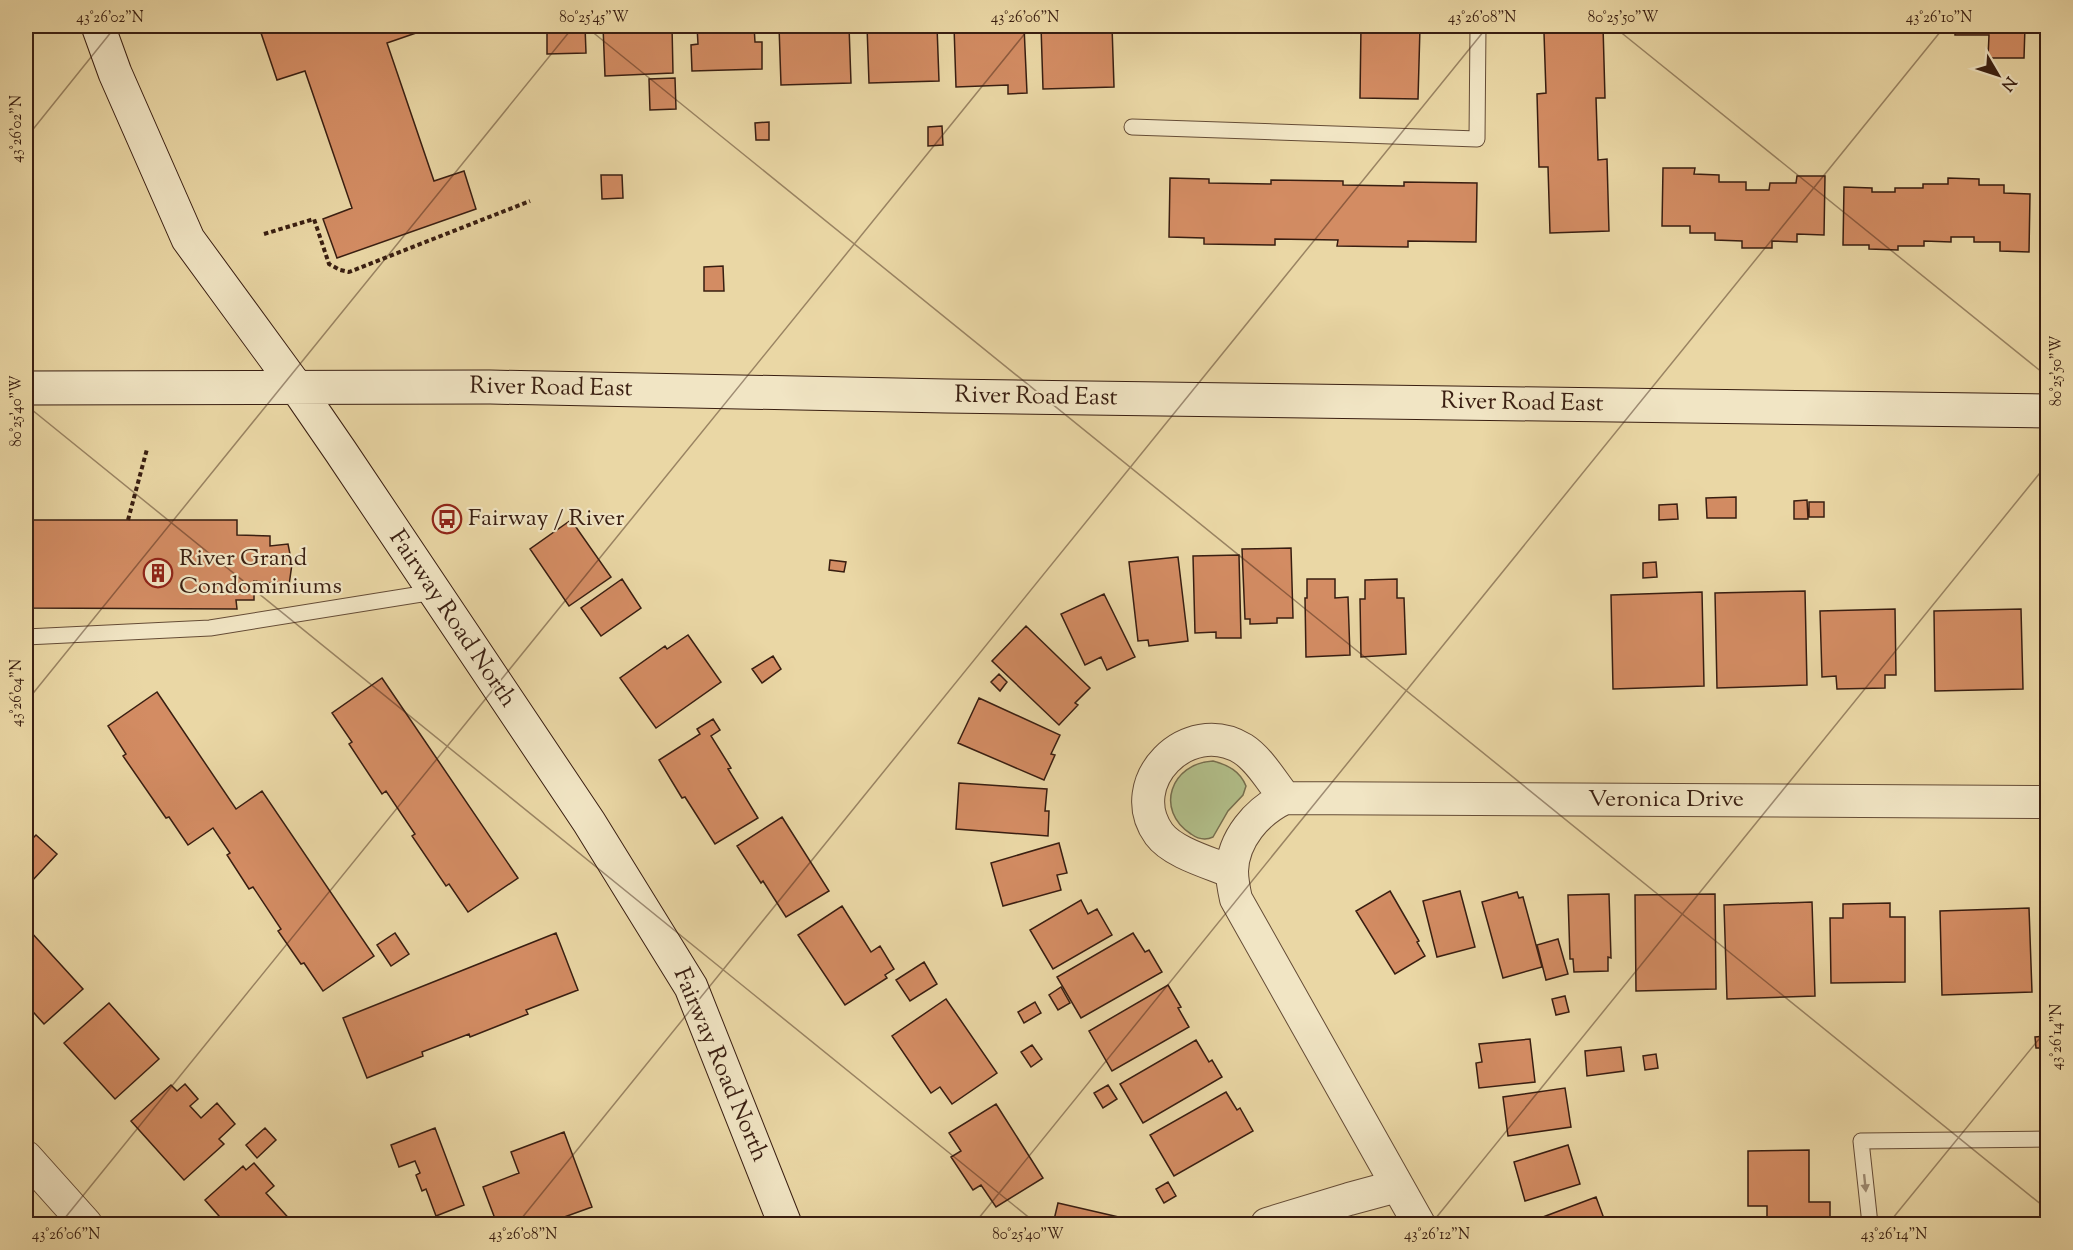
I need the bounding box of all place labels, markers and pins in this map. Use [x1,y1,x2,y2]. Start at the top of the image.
place label: Fairway / River [468,502,625,536]
bus stop icon: Fairway / River [431,503,463,535]
place label: River Grand Condominiums [179,542,342,604]
building icon: River Grand Condominiums [142,557,174,589]

